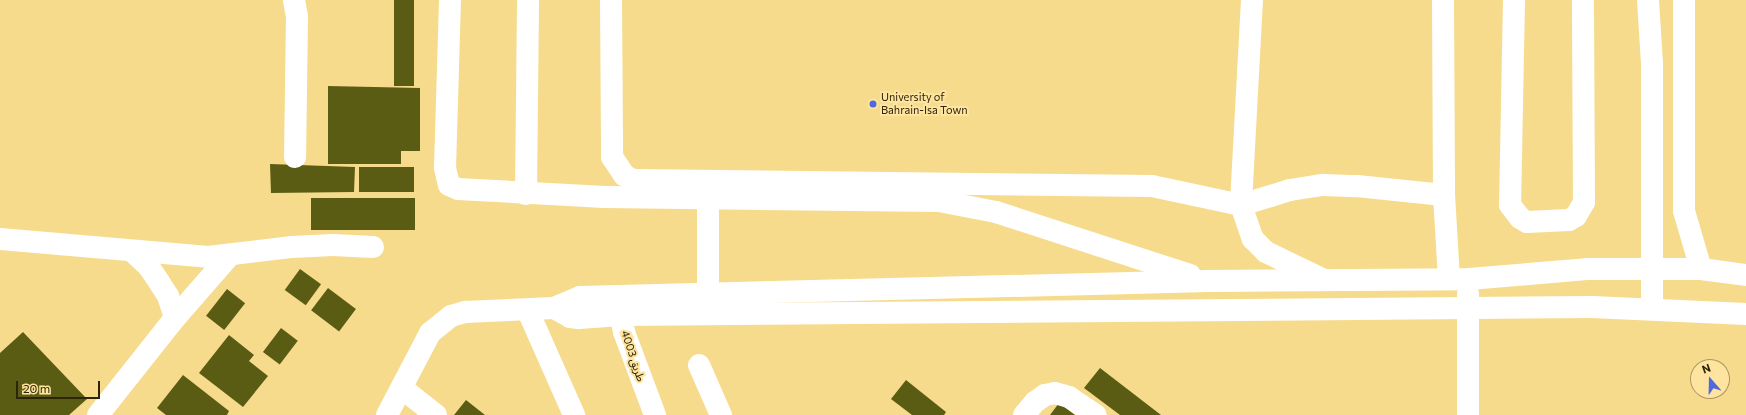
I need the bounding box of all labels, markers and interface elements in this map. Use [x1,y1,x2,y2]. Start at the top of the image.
place label: University of Bahrain-Isa Town [881,91,968,117]
marker: University of Bahrain-Isa Town [868,99,878,109]
street label: طريق 4003 [619,329,647,383]
north arrow [1690,359,1730,399]
text: N [1700,361,1712,376]
scale bar [18,373,102,399]
text: 20 m [23,381,50,395]

